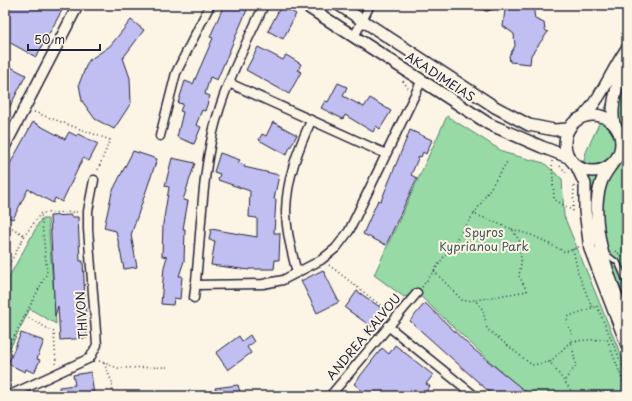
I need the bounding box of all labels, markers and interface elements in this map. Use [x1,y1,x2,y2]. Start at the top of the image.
scale bar [28,26,100,52]
text: 50 m [34,30,65,48]
street label: AKADIMEIAS [402,47,479,105]
park label: Spyros Kyprianou Park [439,223,529,255]
street label: ANDREA KALVOU [322,289,405,383]
street label: THIVON [70,291,92,340]

